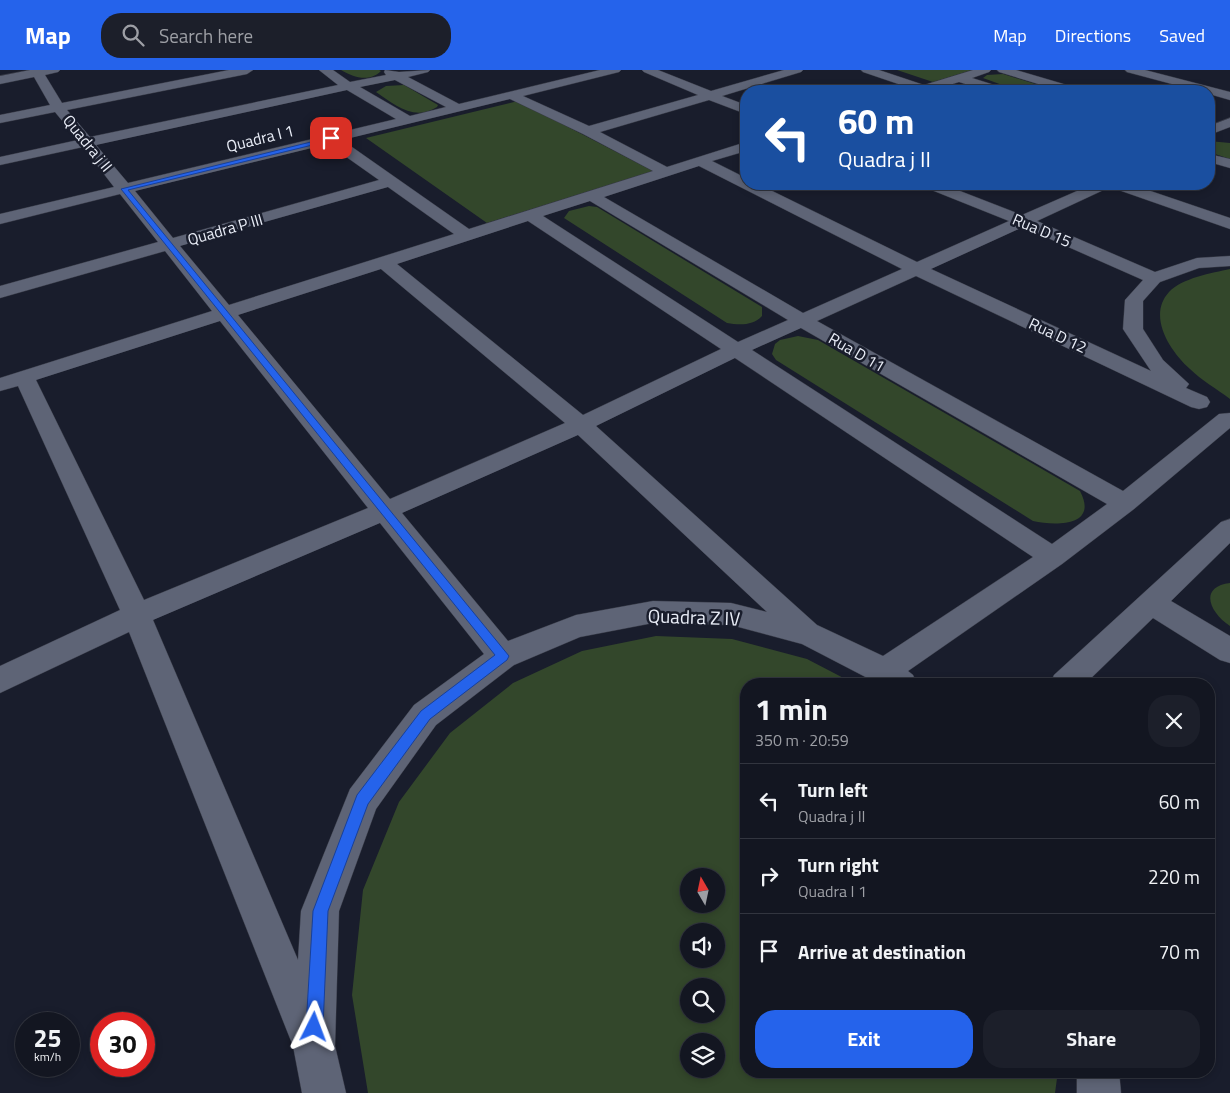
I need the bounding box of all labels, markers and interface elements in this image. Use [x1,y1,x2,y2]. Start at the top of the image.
search box [101,13,451,58]
text: Map [25,17,71,53]
icon: search [119,21,147,49]
text: Search here [159,21,253,50]
text: Map [993,22,1027,49]
text: Directions [1055,22,1131,49]
text: Saved [1159,22,1205,49]
text: 60 m [838,94,914,148]
icon: left [755,105,820,170]
street label: Quadra j II [57,109,119,177]
pin [310,117,352,159]
street label: Quadra I 1 [224,118,296,158]
icon: arrive [317,124,345,152]
text: Quadra j II [838,142,931,176]
street label: Quadra P III [184,207,266,251]
street label: Rua D 15 [1009,207,1075,253]
street label: Rua D 12 [1025,311,1091,359]
street label: Rua D 11 [824,326,890,378]
street label: Quadra Z IV [647,600,741,633]
text: 1 min [755,686,828,732]
button: close [1148,695,1200,747]
text: 350 m · 20:59 [755,728,849,752]
text: Turn left [798,775,868,804]
icon: left [755,787,783,815]
text: 60 m [1159,787,1200,816]
text: Quadra j II [798,804,866,828]
text: Turn right [798,850,879,879]
icon: right [755,862,783,890]
text: 220 m [1148,862,1200,891]
north arrow [680,868,725,912]
map controls [680,868,725,1078]
text: Quadra I 1 [798,879,867,903]
button: sound [680,923,725,968]
icon: arrive [755,937,783,965]
text: Arrive at destination [798,937,966,966]
text: 70 m [1159,937,1200,966]
button: search [680,978,725,1023]
position arrow [287,1000,339,1052]
button: Exit [755,1010,973,1068]
button: Share [983,1010,1200,1068]
speed limit sign: 30 [90,1012,155,1077]
text: 25 [33,1019,62,1057]
button: layers [680,1033,725,1078]
text: km/h [34,1047,61,1066]

